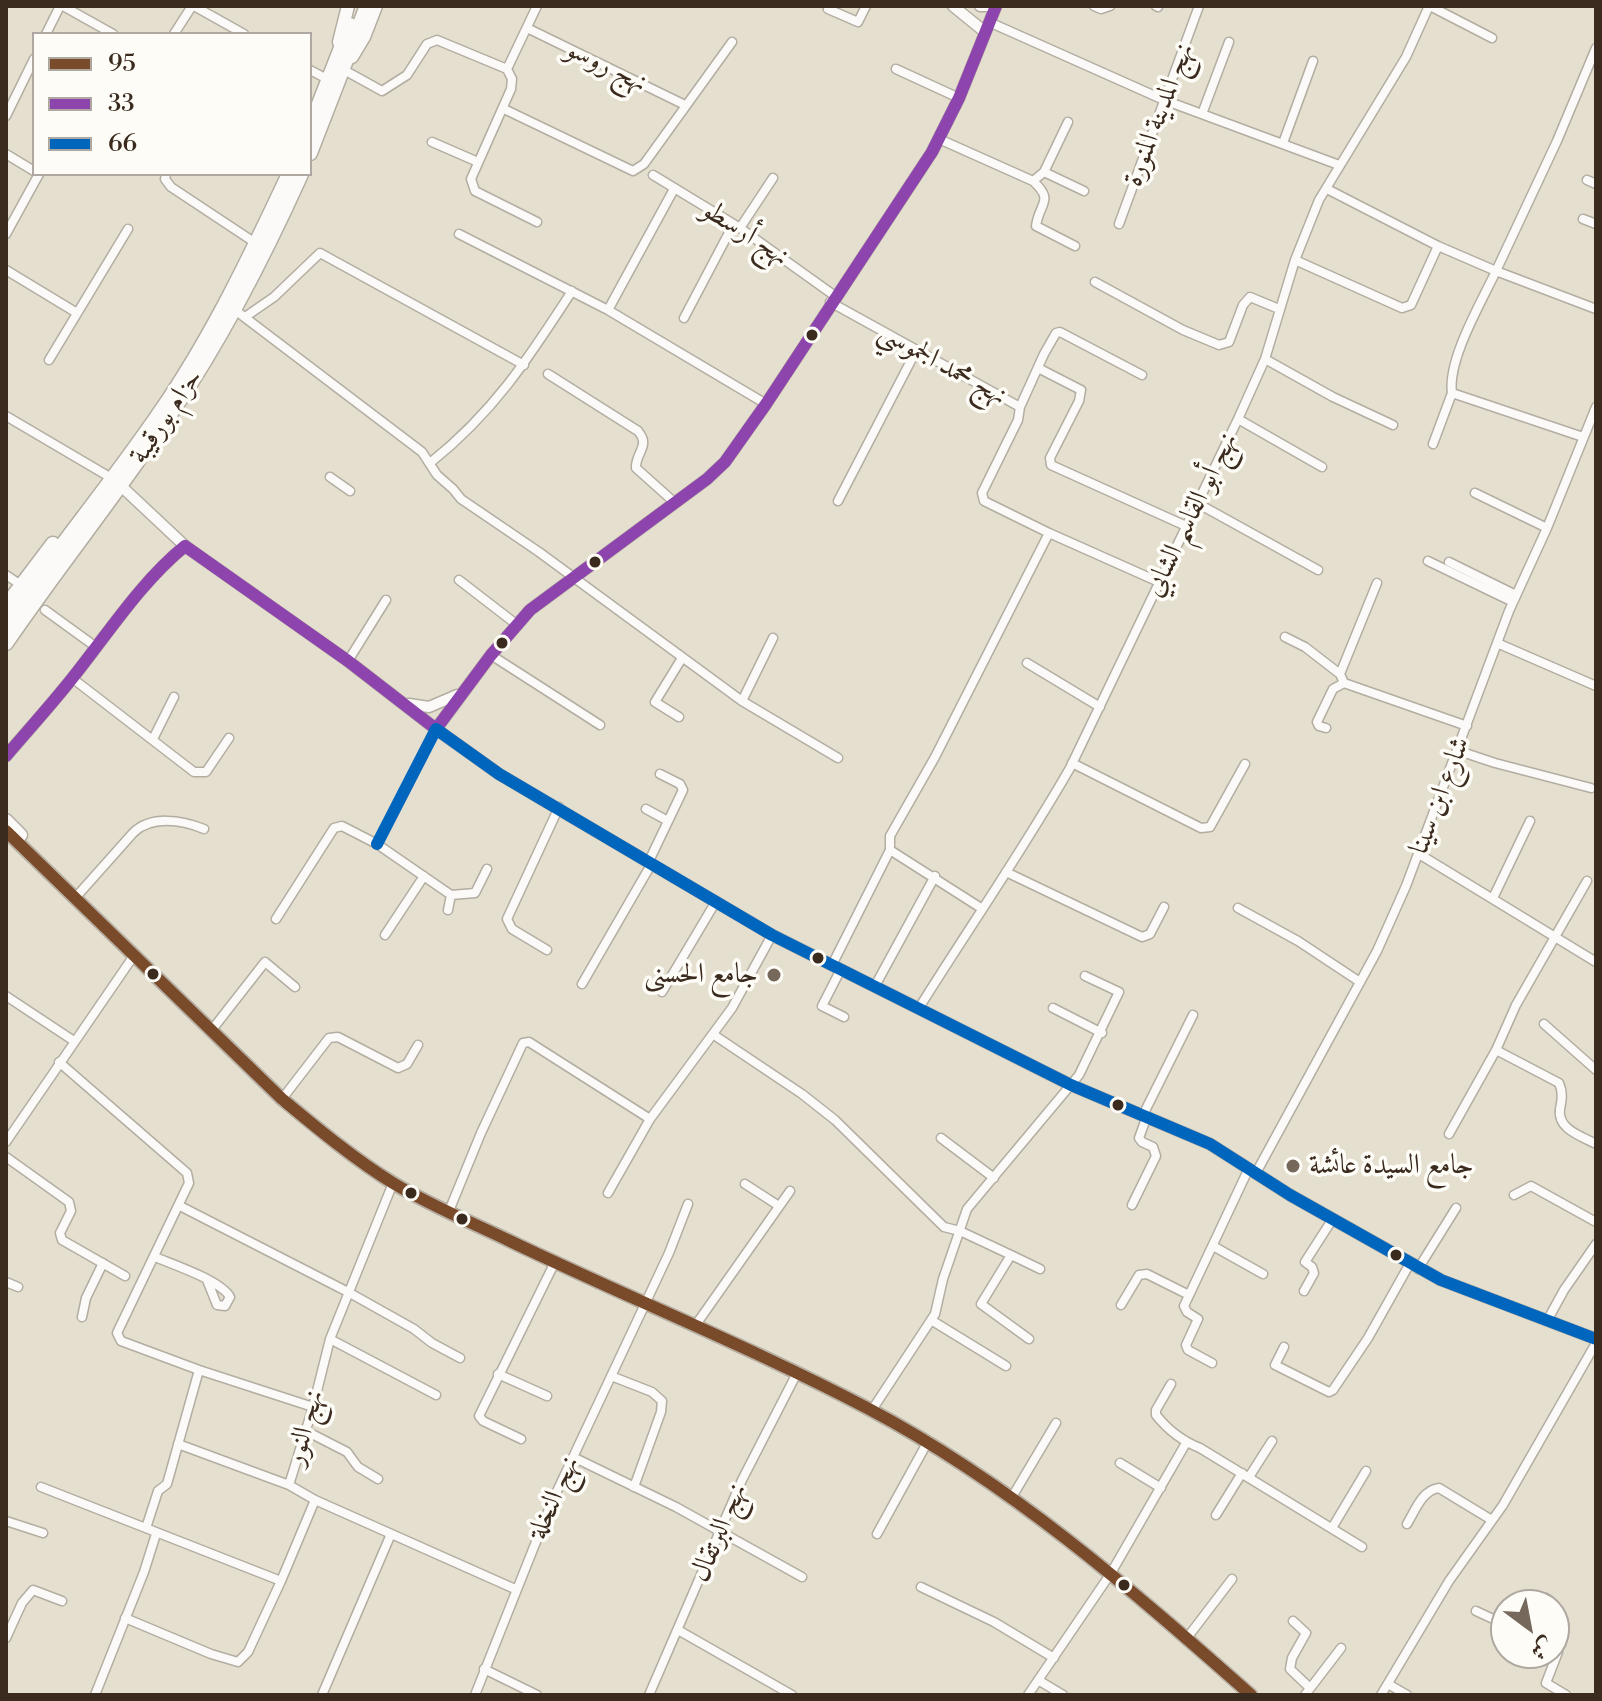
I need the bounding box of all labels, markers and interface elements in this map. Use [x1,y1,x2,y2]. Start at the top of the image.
legend [32,32,312,176]
street label: نهج روسو [560,33,652,101]
street label: نهج المدينة المنورة [1117,38,1203,192]
text: 95 [108,49,136,79]
text: 33 [108,89,135,119]
text: 66 [108,129,137,159]
street label: نهج أرسطو [695,193,795,275]
street label: نهج محمد الجموسي [872,316,1012,414]
unlabelled marker [804,327,820,343]
street label: حزام بورقيبة [123,363,211,471]
street label: نهج أبو القاسم الشابي [1138,427,1246,603]
unlabelled marker [587,554,603,570]
unlabelled marker [494,635,510,651]
street label: شارع ابن سينا [1403,733,1479,859]
unlabelled marker [810,950,826,966]
place label: جامع الحسنى [644,958,758,992]
unlabelled marker [145,966,161,982]
marker: جامع الحسنى [765,966,783,984]
unlabelled marker [1110,1097,1126,1113]
place label: جامع السيدة عائشة [1309,1149,1474,1183]
marker: جامع السيدة عائشة [1284,1157,1302,1175]
unlabelled marker [403,1185,419,1201]
unlabelled marker [454,1211,470,1227]
unlabelled marker [1388,1247,1404,1263]
street label: نهج النور [279,1386,333,1470]
street label: نهج النخلة [522,1451,588,1545]
street label: نهج البرتقال [684,1479,756,1587]
unlabelled marker [1116,1577,1132,1593]
north arrow [1490,1589,1570,1669]
text: ش [1526,1631,1558,1665]

